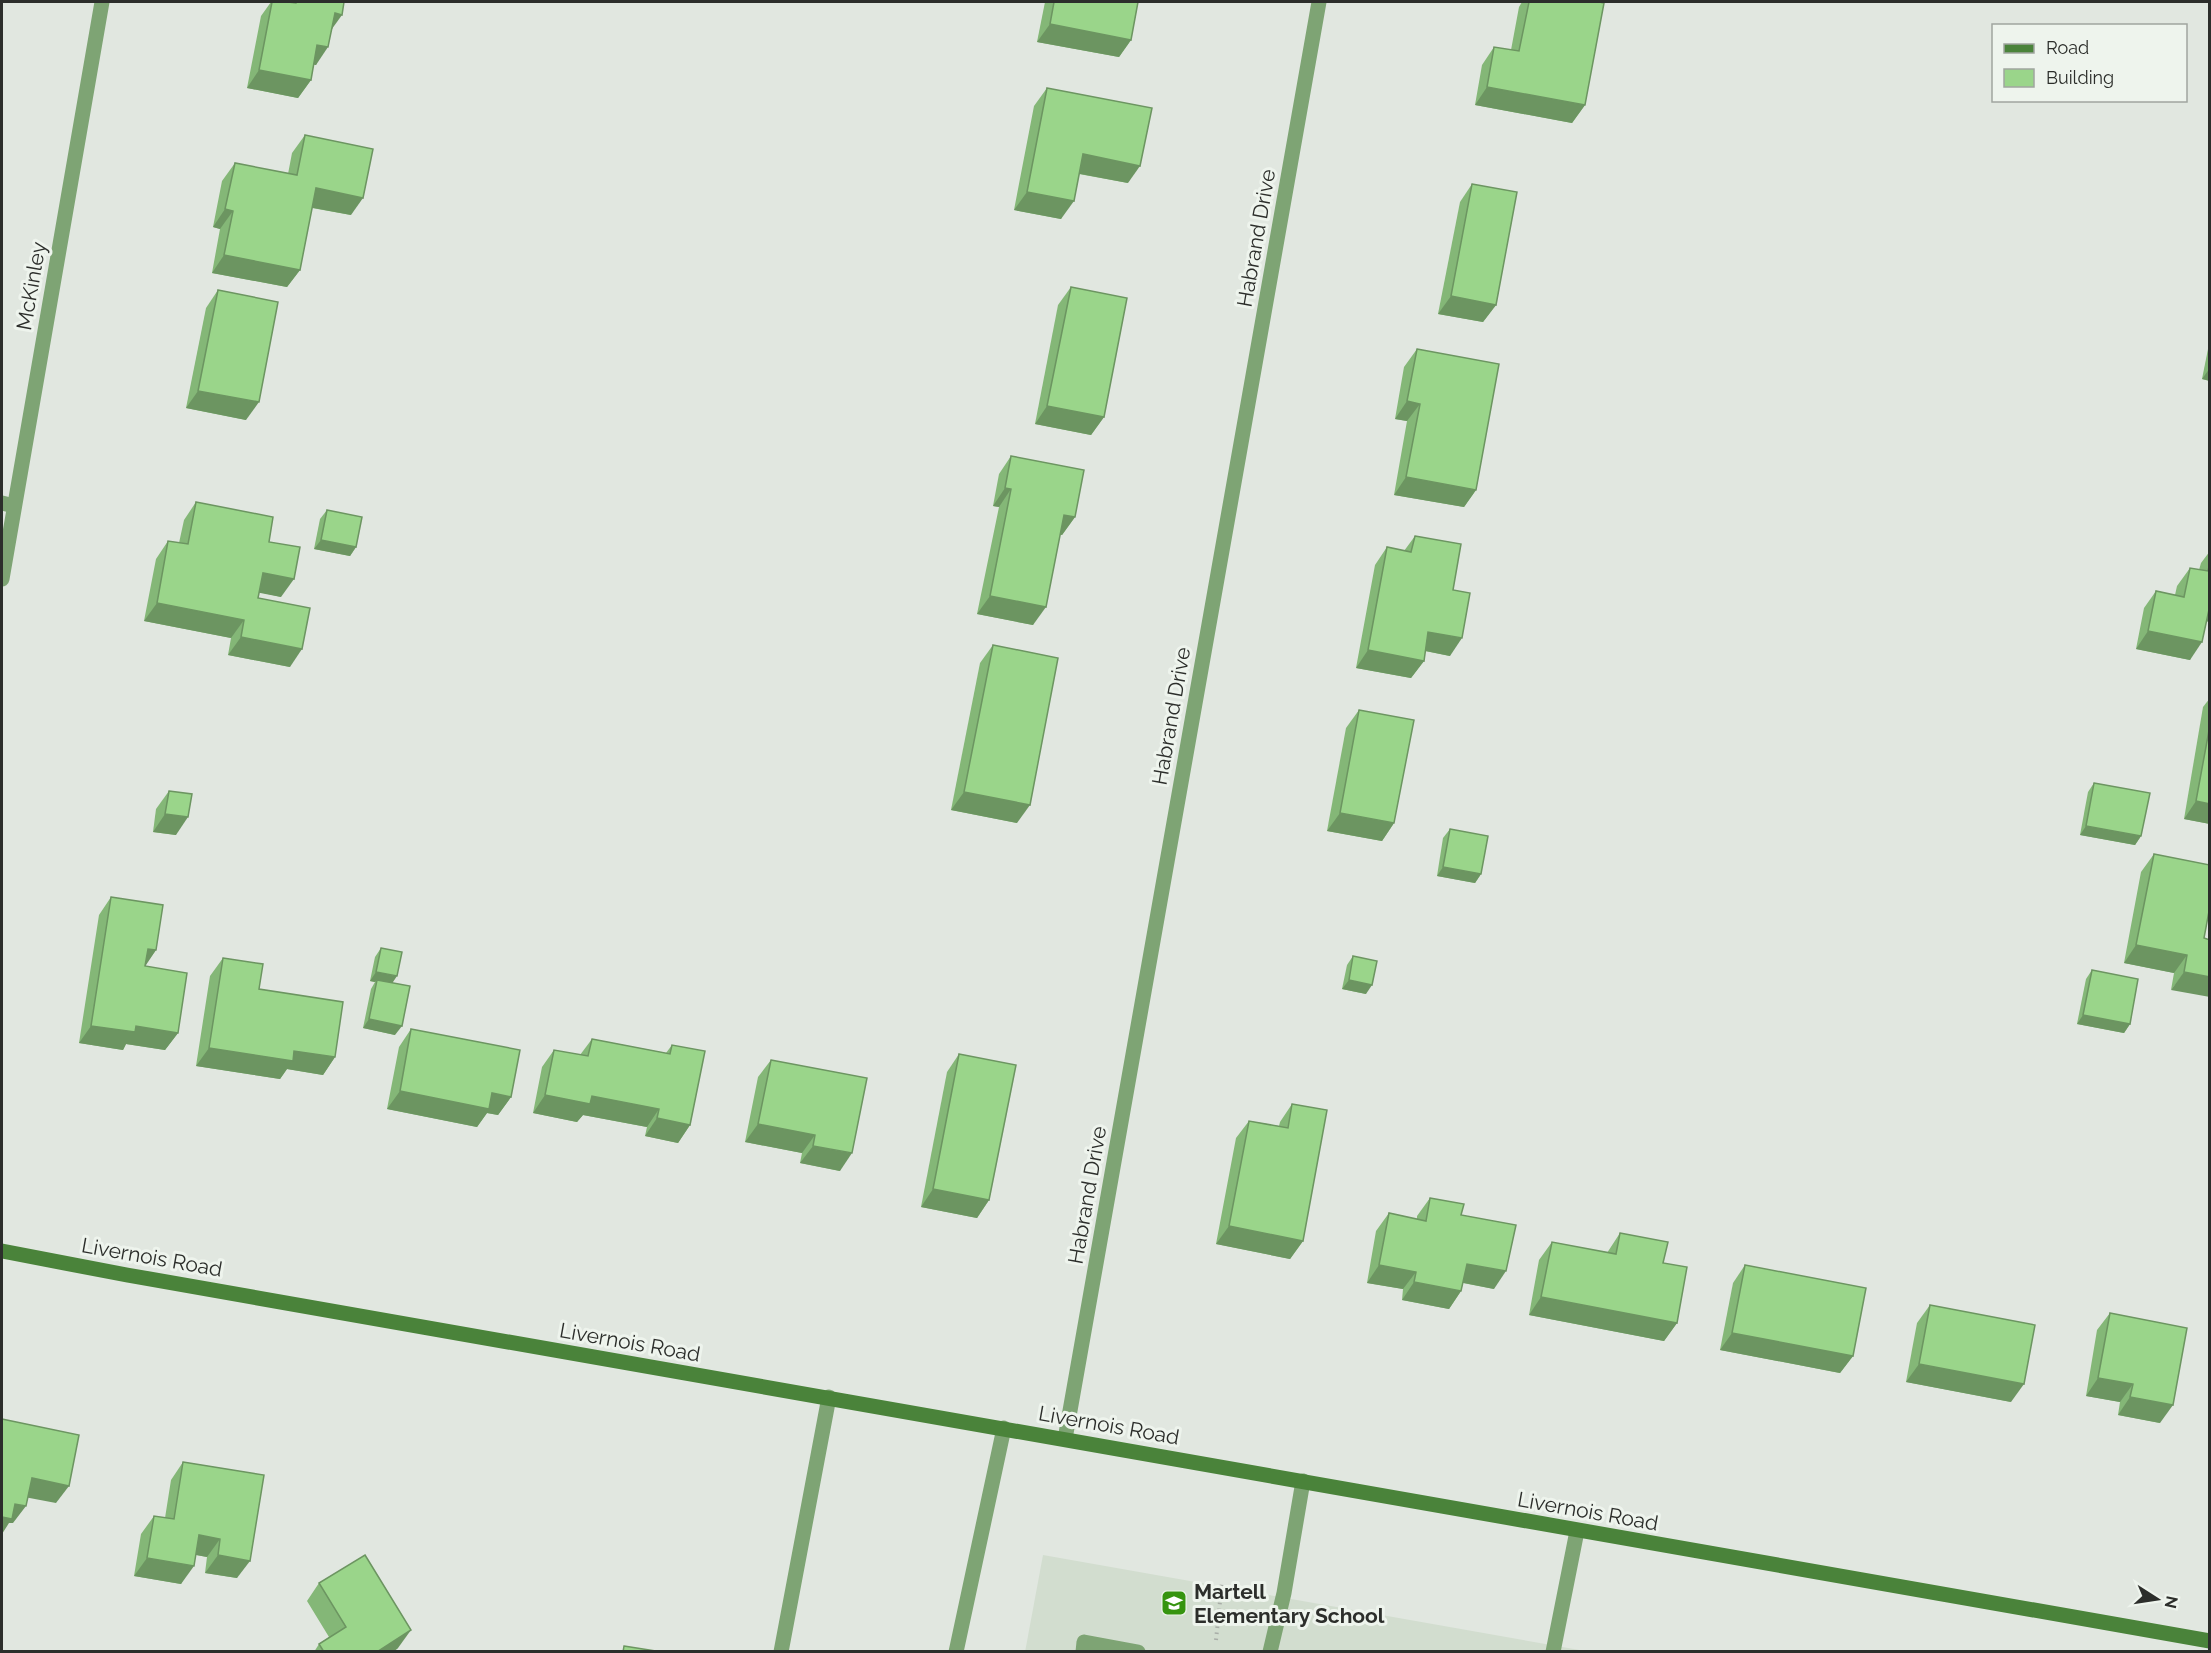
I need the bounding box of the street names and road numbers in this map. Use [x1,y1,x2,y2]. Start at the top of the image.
street label: Habrand Drive [1232,167,1280,309]
street label: McKinley [11,240,51,332]
street label: Habrand Drive [1147,645,1195,787]
street label: Habrand Drive [1063,1124,1111,1266]
street label: Livernois Road [80,1232,224,1282]
street label: Livernois Road [558,1317,702,1367]
street label: Livernois Road [1037,1400,1181,1450]
street label: Livernois Road [1516,1486,1660,1536]

